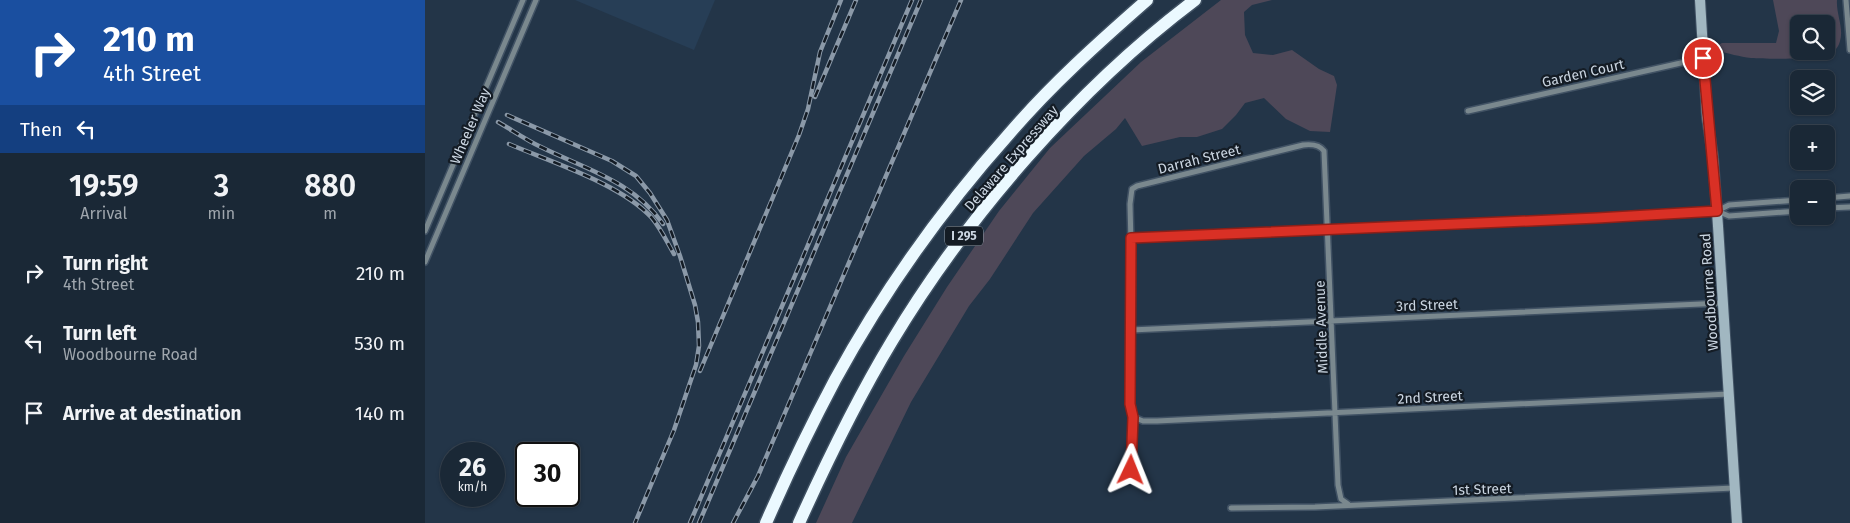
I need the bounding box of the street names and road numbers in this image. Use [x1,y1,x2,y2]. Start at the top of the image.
street label: Garden Court [1540,56,1627,91]
street label: Wheeler Way [447,85,494,167]
street label: Delaware Expressway [961,102,1062,215]
street label: Darrah Street [1156,141,1243,178]
road number: I 295 [945,227,983,246]
street label: Woodbourne Road [1697,233,1722,351]
street label: Middle Avenue [1311,280,1332,374]
street label: 3rd Street [1396,296,1459,315]
street label: 2nd Street [1397,387,1464,408]
street label: 1st Street [1452,480,1513,499]

